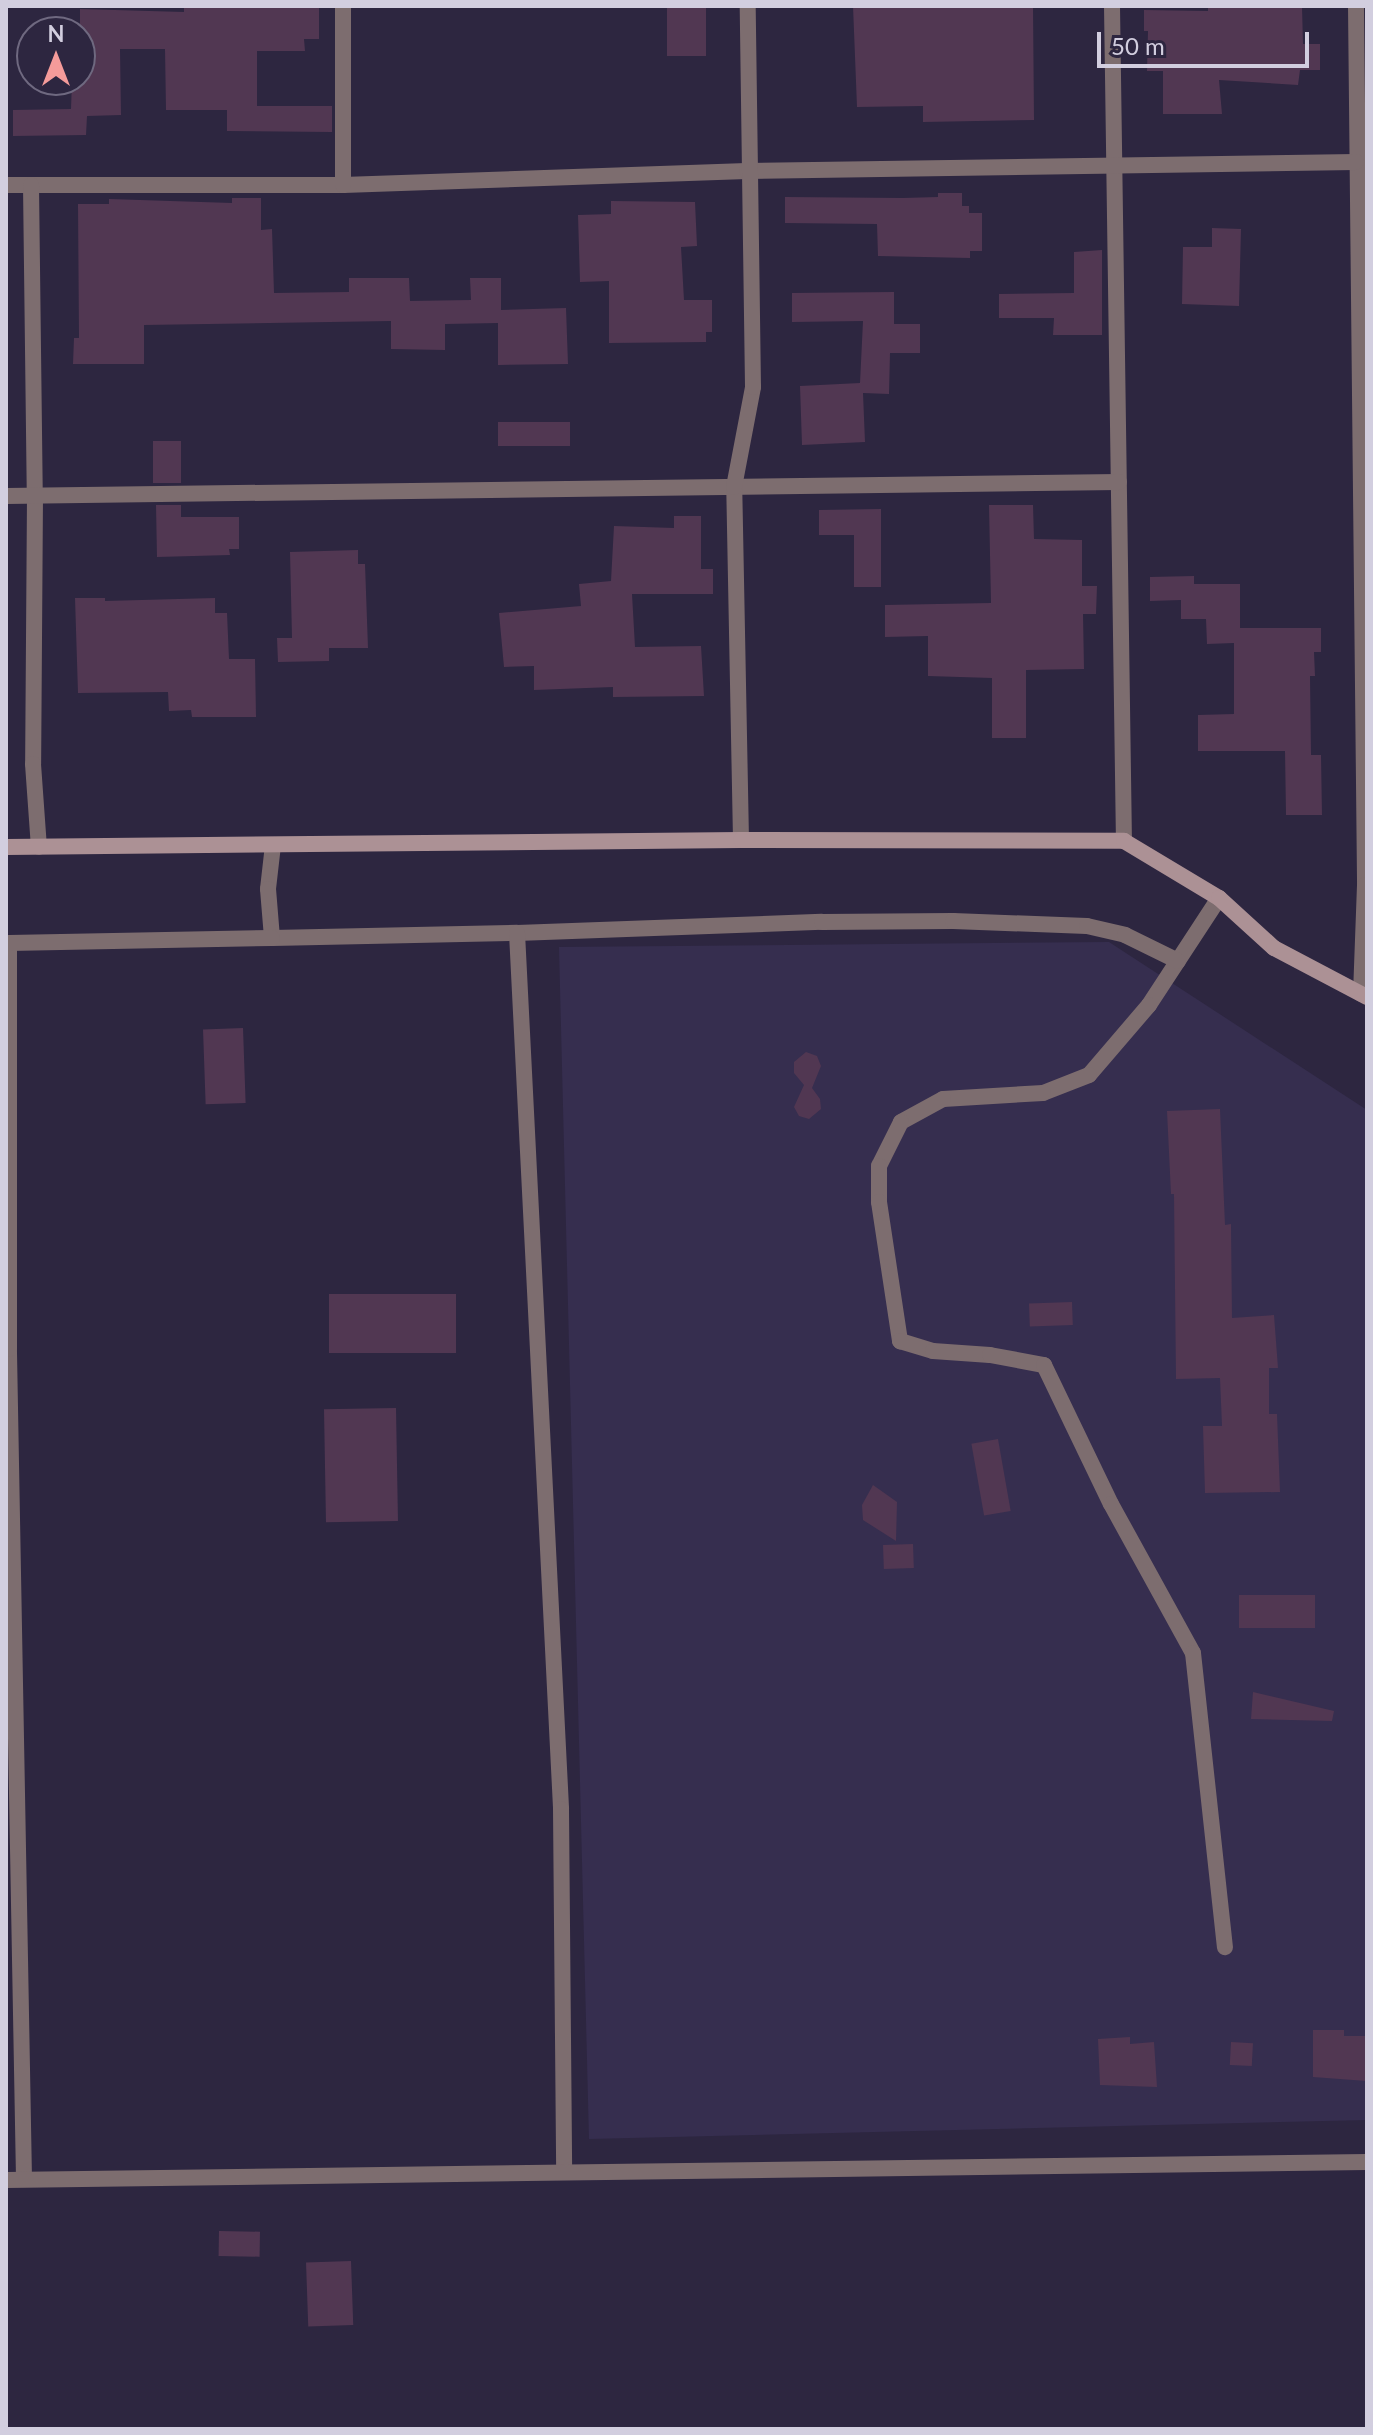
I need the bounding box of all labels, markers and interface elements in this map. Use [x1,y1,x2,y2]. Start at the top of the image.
north arrow [16,16,96,96]
scale bar [1101,16,1313,66]
text: N [48,20,64,47]
text: 50 m [1111,31,1165,60]

